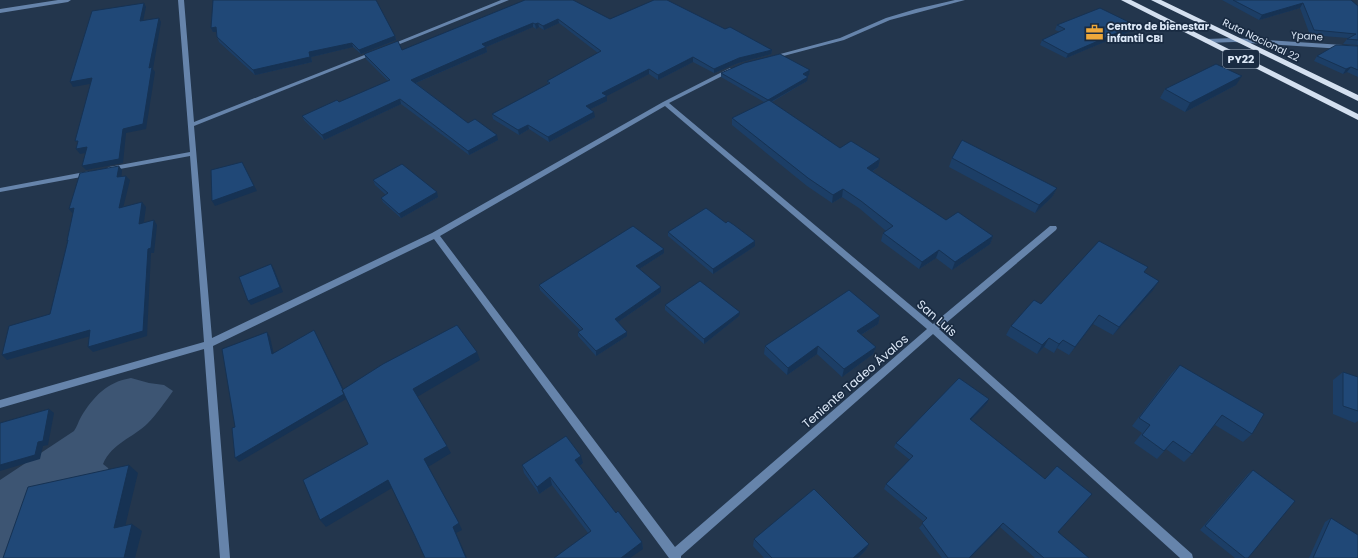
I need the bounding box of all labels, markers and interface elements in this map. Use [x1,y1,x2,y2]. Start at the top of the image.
street label: Ruta Nacional 22 [1220,15,1302,65]
place label: Centro de bienestar infantil CBI [1107,19,1210,46]
office icon: Centro de bienestar infantil CBI [1084,22,1104,42]
street label: Ypane [1291,27,1323,45]
road number: PY22 [1223,50,1259,68]
street label: San Luis [913,296,961,340]
street label: Teniente Tadeo Ávalos [798,330,912,432]

